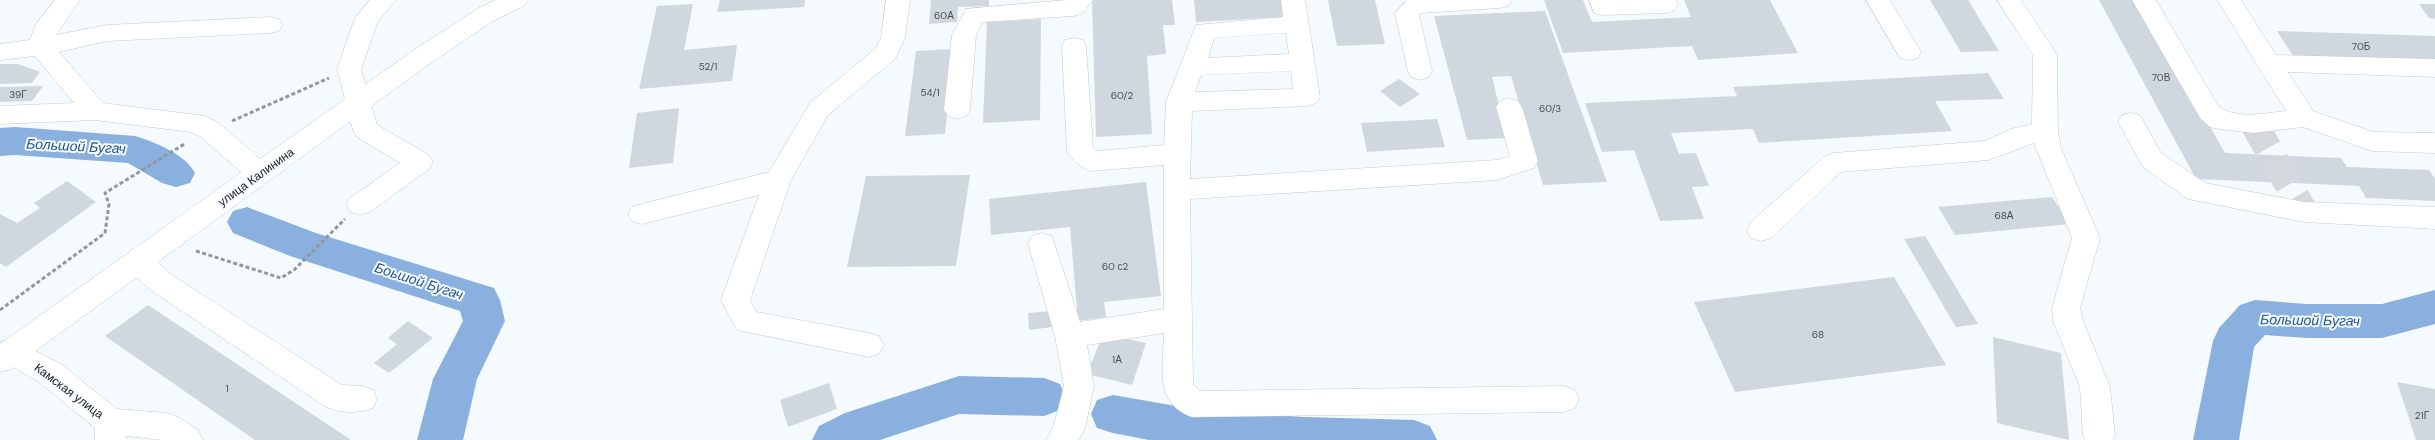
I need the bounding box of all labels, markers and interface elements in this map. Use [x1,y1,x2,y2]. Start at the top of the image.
house number: 60А [934,9,954,22]
house number: 70Б [2352,40,2371,53]
house number: 52/1 [699,60,717,73]
house number: 70В [2152,71,2171,84]
house number: 54/1 [920,86,940,99]
house number: 39Г [9,88,27,101]
house number: 60/2 [1111,89,1133,102]
house number: 60/3 [1539,102,1561,115]
water label: Большой Бугач [26,134,126,158]
street label: улица Калинина [215,144,297,210]
house number: 68А [1994,209,2014,222]
water label: Боьшой Бугач [372,258,466,304]
house number: 60 с2 [1102,260,1129,273]
water label: Большой Бугач [2260,310,2360,330]
house number: 68 [1812,328,1824,341]
house number: 1А [1112,353,1122,366]
street label: Камская улица [31,360,107,422]
house number: 1 [225,382,229,395]
house number: 21Г [2415,409,2430,422]

